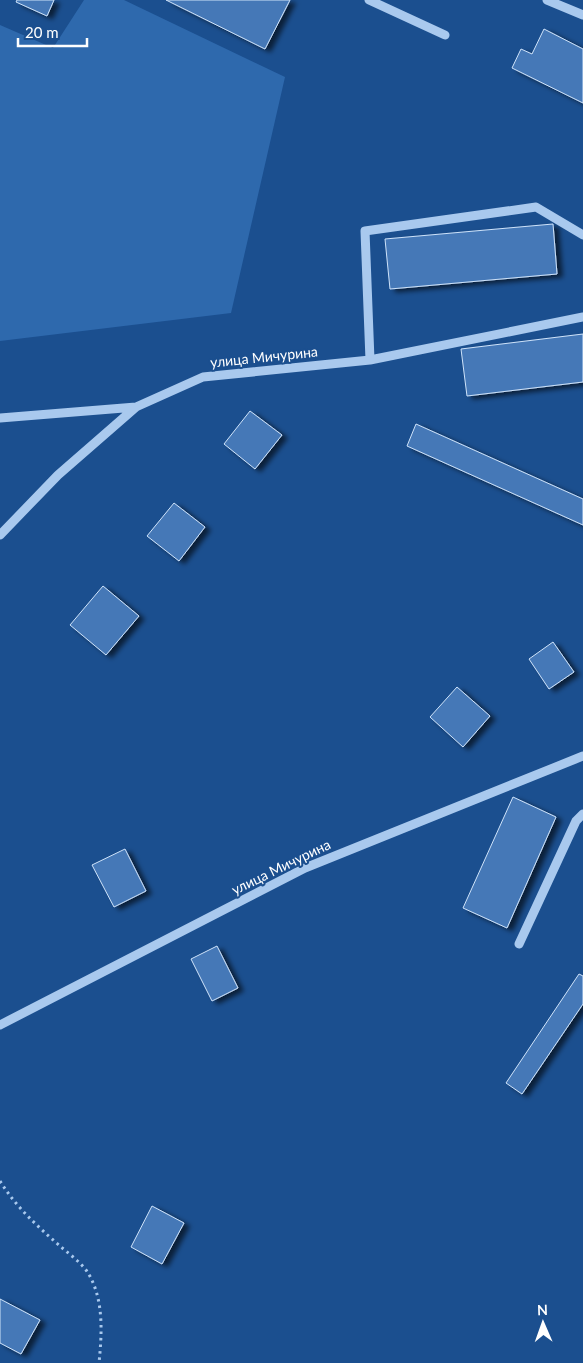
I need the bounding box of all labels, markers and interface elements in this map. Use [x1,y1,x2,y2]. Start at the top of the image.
scale bar [18,15,86,47]
text: 20 m [25,23,59,41]
street label: улица Мичурина [209,342,319,371]
street label: улица Мичурина [229,835,333,898]
north arrow [518,1298,568,1348]
text: N [537,1301,548,1318]

